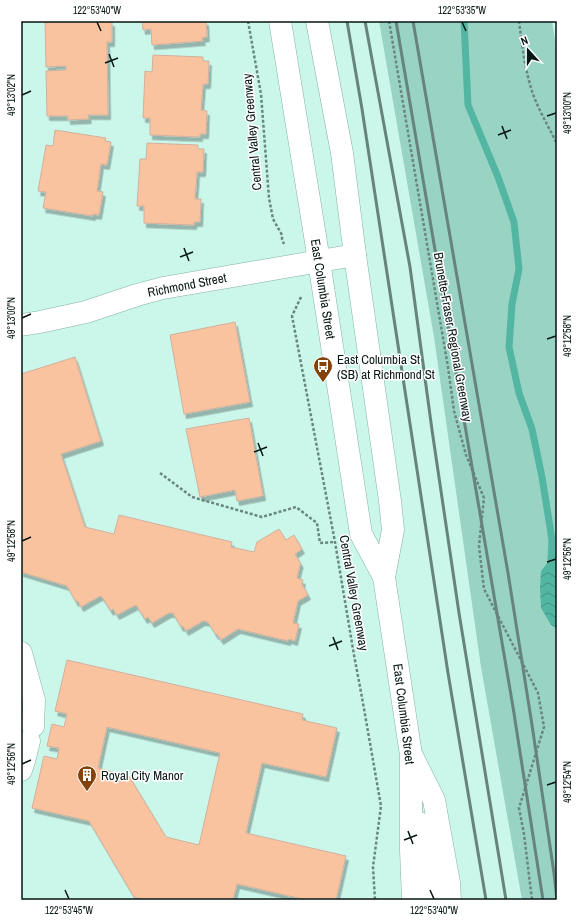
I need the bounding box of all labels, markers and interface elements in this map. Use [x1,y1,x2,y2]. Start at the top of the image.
text: 122°53'40"W [73,4,121,17]
text: 122°53'35"W [438,4,486,17]
north arrow [508,30,548,70]
text: N [519,33,530,48]
street label: Central Valley Greenway [238,72,266,191]
text: 49°13'02"N [5,74,18,116]
text: 49°13'00"N [561,92,574,134]
street label: East Columbia Street [307,238,339,340]
street label: Brunette-Fraser Regional Greenway [430,251,476,424]
street label: Richmond Street [146,269,228,301]
text: 49°13'00"N [5,297,18,339]
text: 49°12'58"N [561,315,574,357]
place label: East Columbia St (SB) at Richmond St [337,351,435,383]
bus stop icon: East Columbia St (SB) at Richmond St [312,355,334,383]
text: 49°12'58"N [5,520,18,562]
street label: Central Valley Greenway [335,534,373,653]
text: 49°12'56"N [561,538,574,580]
street label: East Columbia Street [389,663,419,765]
text: 49°12'56"N [5,743,18,785]
text: 49°12'54"N [561,761,574,803]
building icon: Royal City Manor [76,764,98,792]
place label: Royal City Manor [101,767,184,784]
text: 122°53'45"W [45,904,93,917]
text: 122°53'40"W [410,904,458,917]

